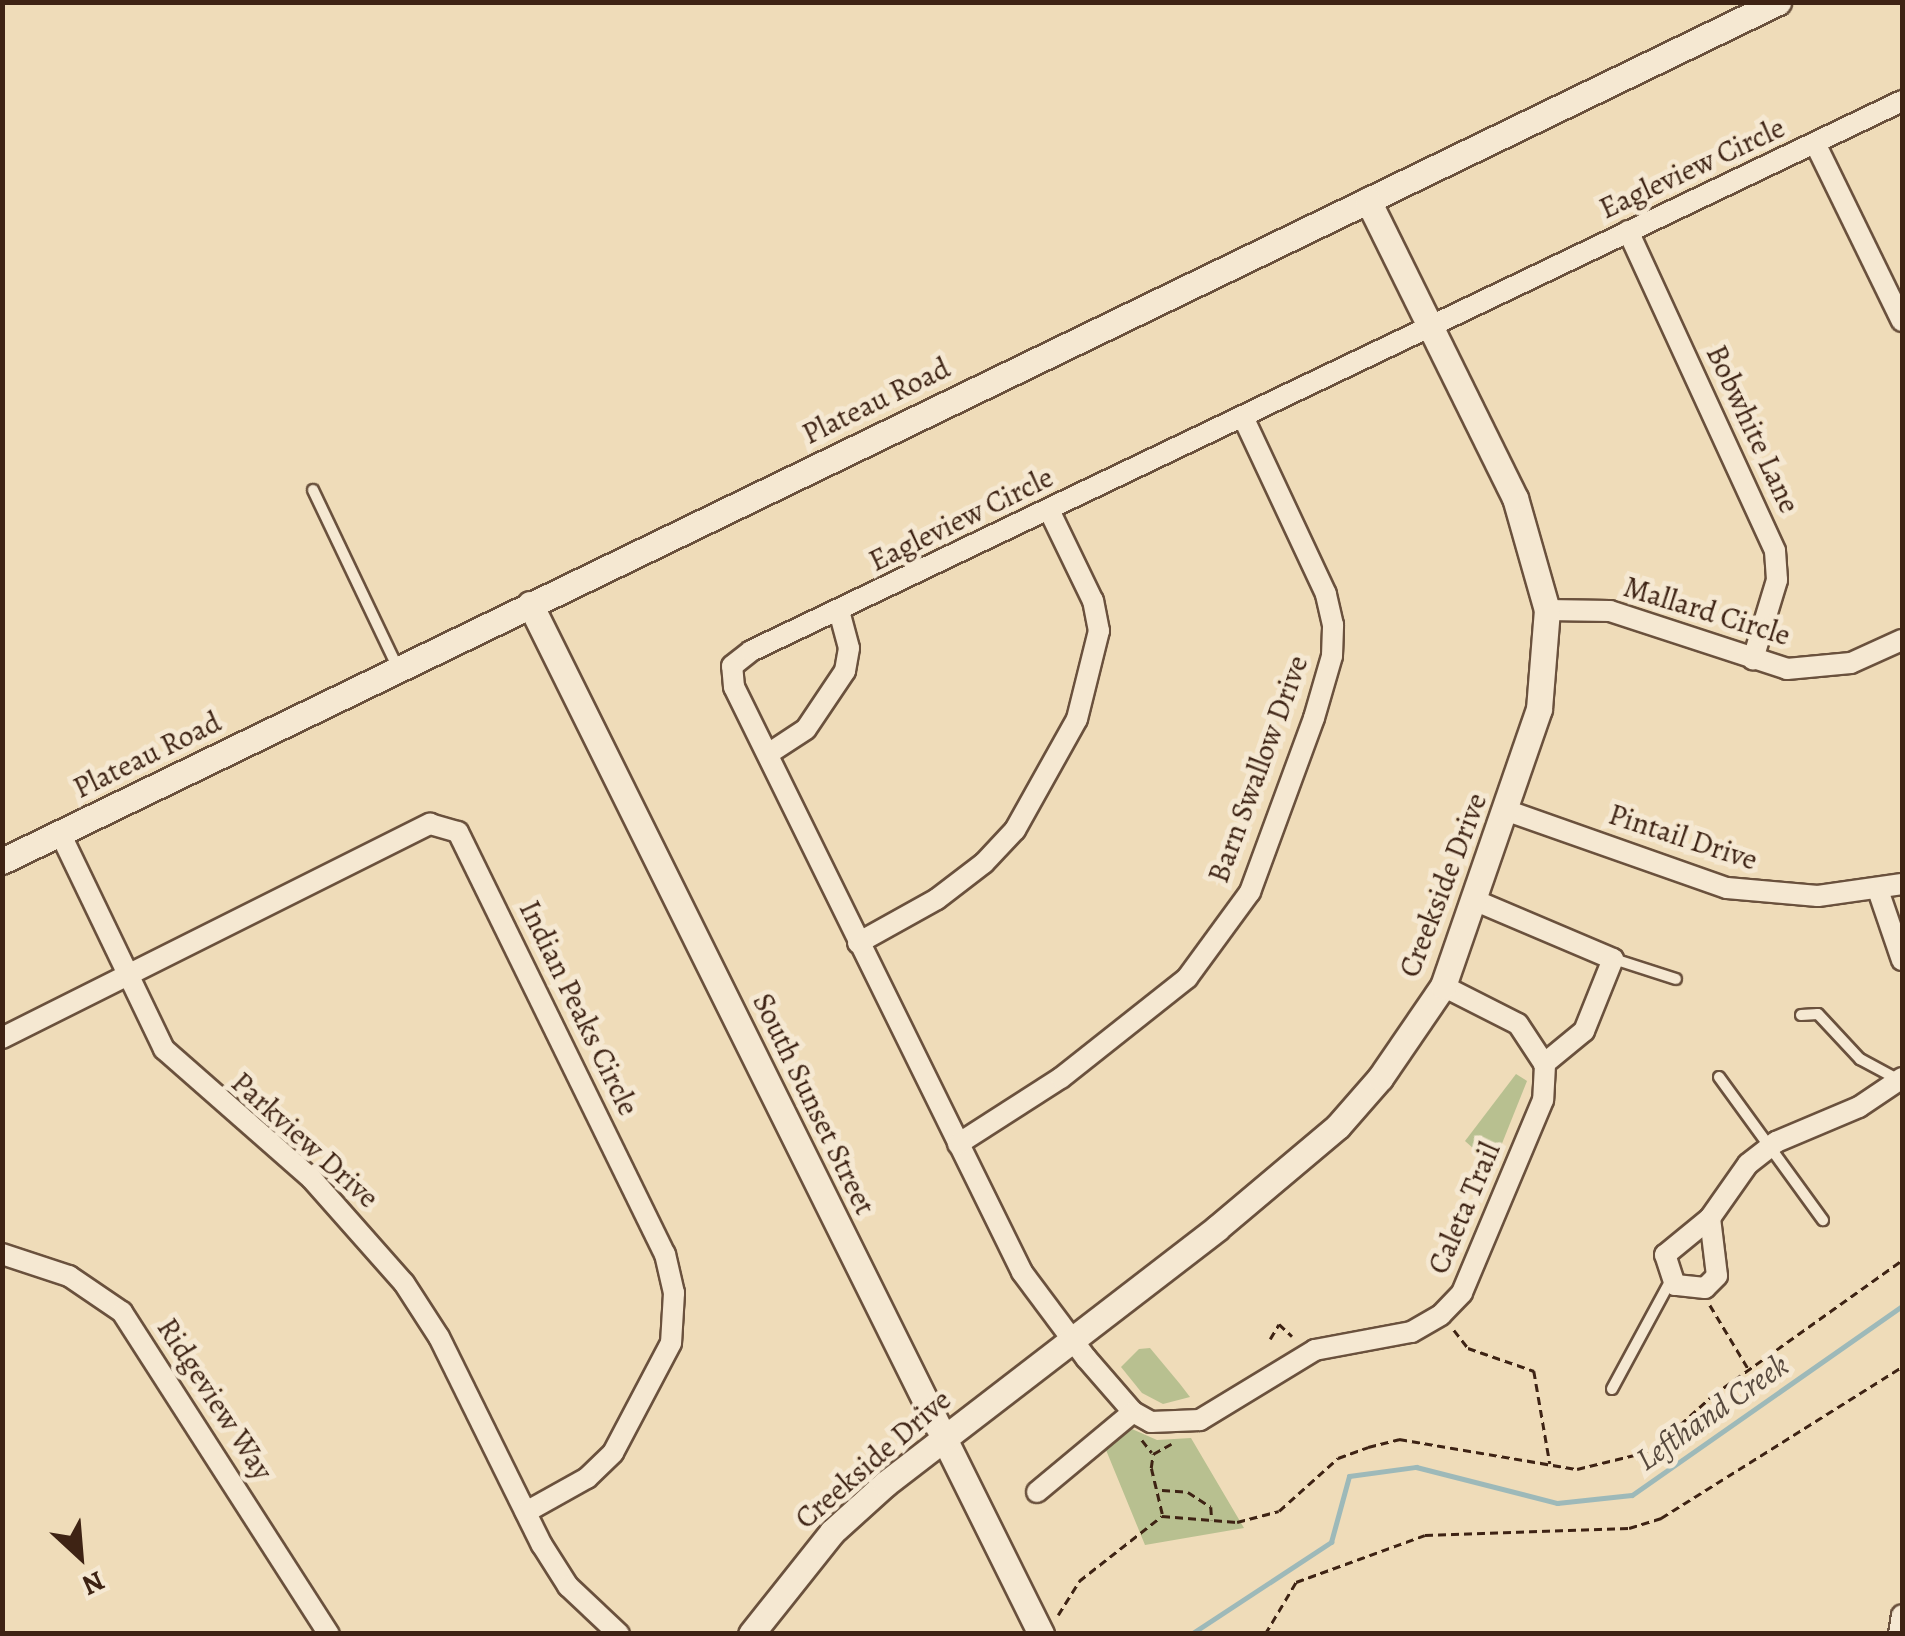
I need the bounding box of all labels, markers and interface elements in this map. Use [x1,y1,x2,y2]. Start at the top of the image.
street label: Eagleview Circle [1594,109,1790,227]
street label: Bobwhite Lane [1698,339,1808,519]
street label: Plateau Road [796,350,956,452]
street label: Eagleview Circle [863,459,1059,579]
street label: Mallard Circle [1619,569,1795,653]
street label: Barn Swallow Drive [1200,650,1316,888]
street label: Plateau Road [67,704,227,806]
street label: Creekside Drive [1391,788,1495,982]
street label: Pintail Drive [1604,796,1762,878]
street label: Indian Peaks Circle [511,895,647,1121]
street label: South Sunset Street [745,987,883,1221]
street label: Parkview Drive [224,1064,386,1216]
street label: Caleta Trail [1420,1137,1508,1279]
street label: Ridgeview Way [149,1311,281,1487]
water label: Lefthand Creek [1628,1345,1796,1479]
street label: Creekside Drive [788,1382,958,1536]
north arrow [30,1506,130,1606]
text: N [76,1561,111,1605]

